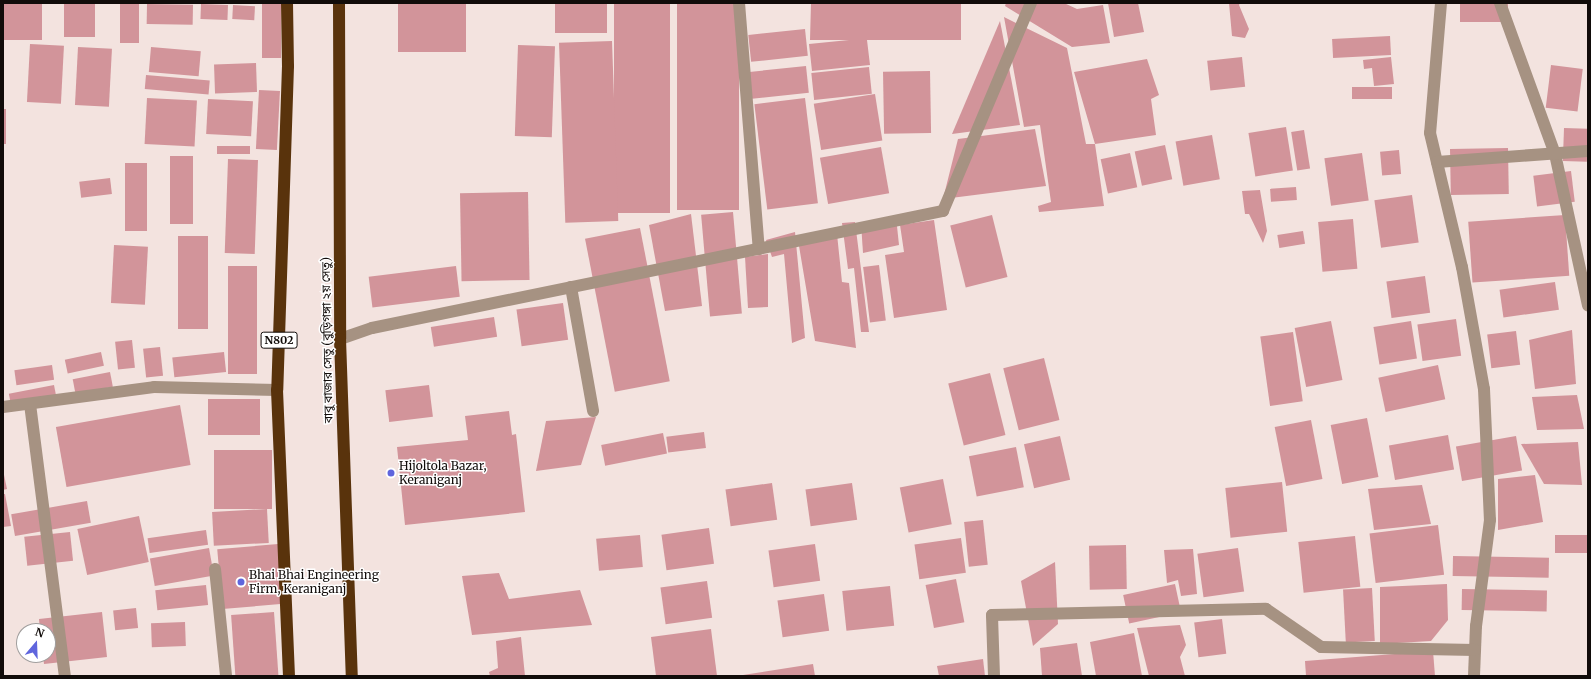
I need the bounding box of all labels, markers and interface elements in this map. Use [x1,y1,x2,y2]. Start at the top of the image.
street label: বাবু বাজার সেতু (বুড়িগঙ্গা ২য় সেতু) [318,257,336,423]
road number: N802 [260,331,298,349]
place label: Hijoltola Bazar, Keraniganj [399,459,486,487]
marker: Hijoltola Bazar, Keraniganj [386,468,396,478]
place label: Bhai Bhai Engineering Firm, Keraniganj [249,568,379,596]
marker: Bhai Bhai Engineering Firm, Keraniganj [236,577,246,587]
north arrow [16,623,56,663]
text: N [33,625,46,641]

